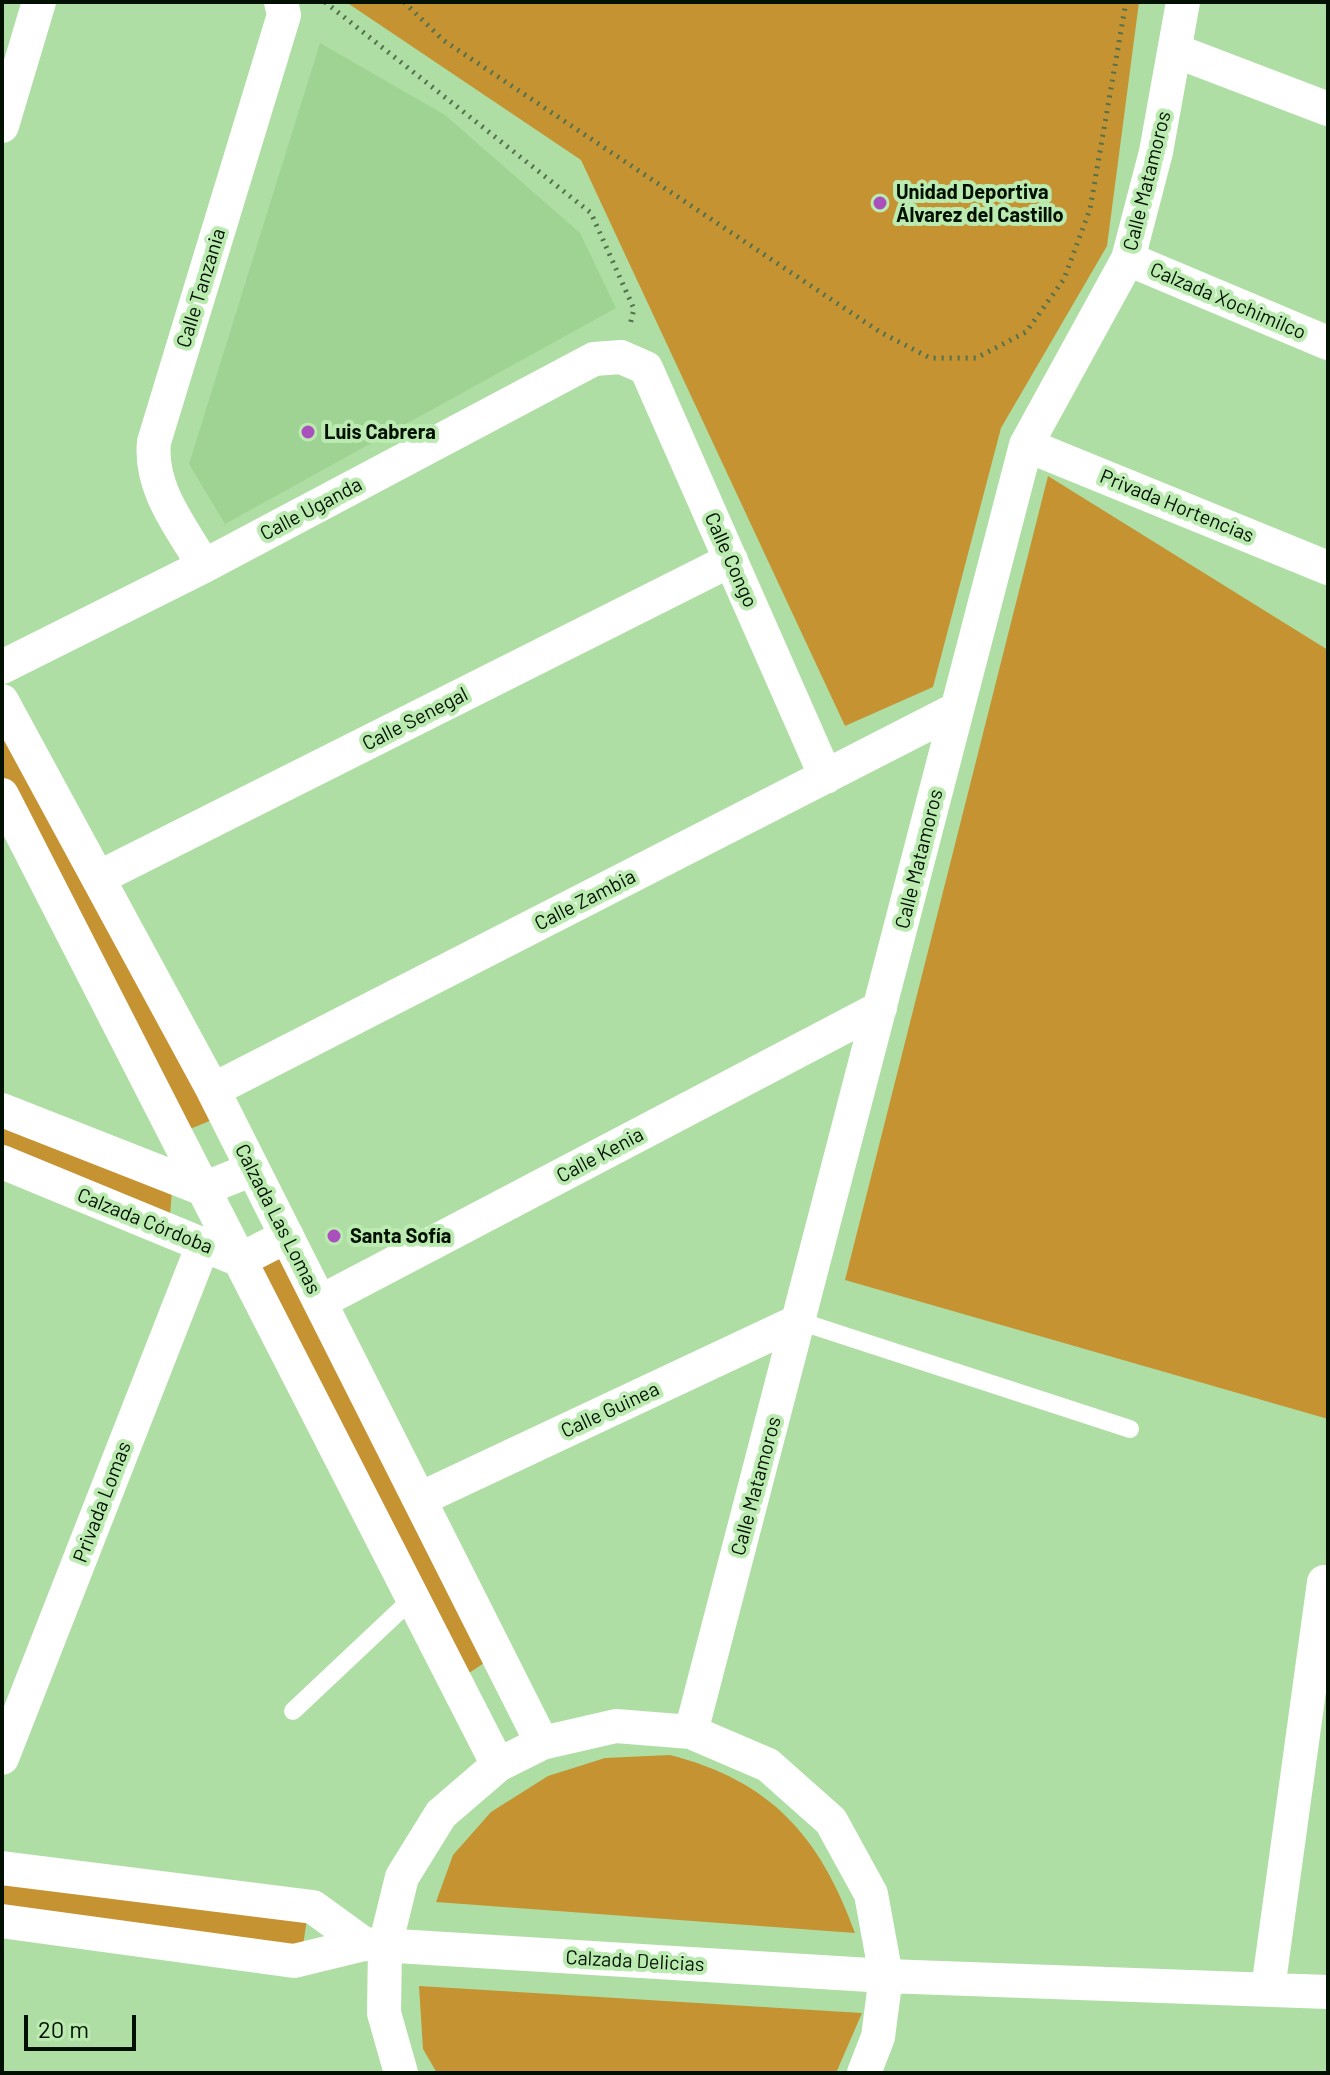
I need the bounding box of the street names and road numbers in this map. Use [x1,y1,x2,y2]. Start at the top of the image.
street label: Calle Matamoros [1118,109,1176,253]
street label: Calle Tanzania [171,225,231,351]
street label: Calzada Xochimilco [1146,257,1310,345]
street label: Privada Hortencias [1096,464,1258,548]
street label: Calle Uganda [256,472,366,546]
street label: Calle Congo [699,509,763,611]
street label: Calle Senegal [358,682,472,756]
street label: Calle Matamoros [890,787,948,931]
street label: Calle Zambia [531,864,639,936]
street label: Calle Kenia [553,1122,647,1188]
street label: Calzada Las Lomas [230,1140,326,1298]
street label: Calzada Córdoba [74,1183,216,1259]
street label: Calle Guinea [557,1377,663,1443]
street label: Calle Matamoros [726,1414,786,1558]
street label: Privada Lomas [68,1438,136,1566]
street label: Calzada Delicias [565,1945,705,1977]

